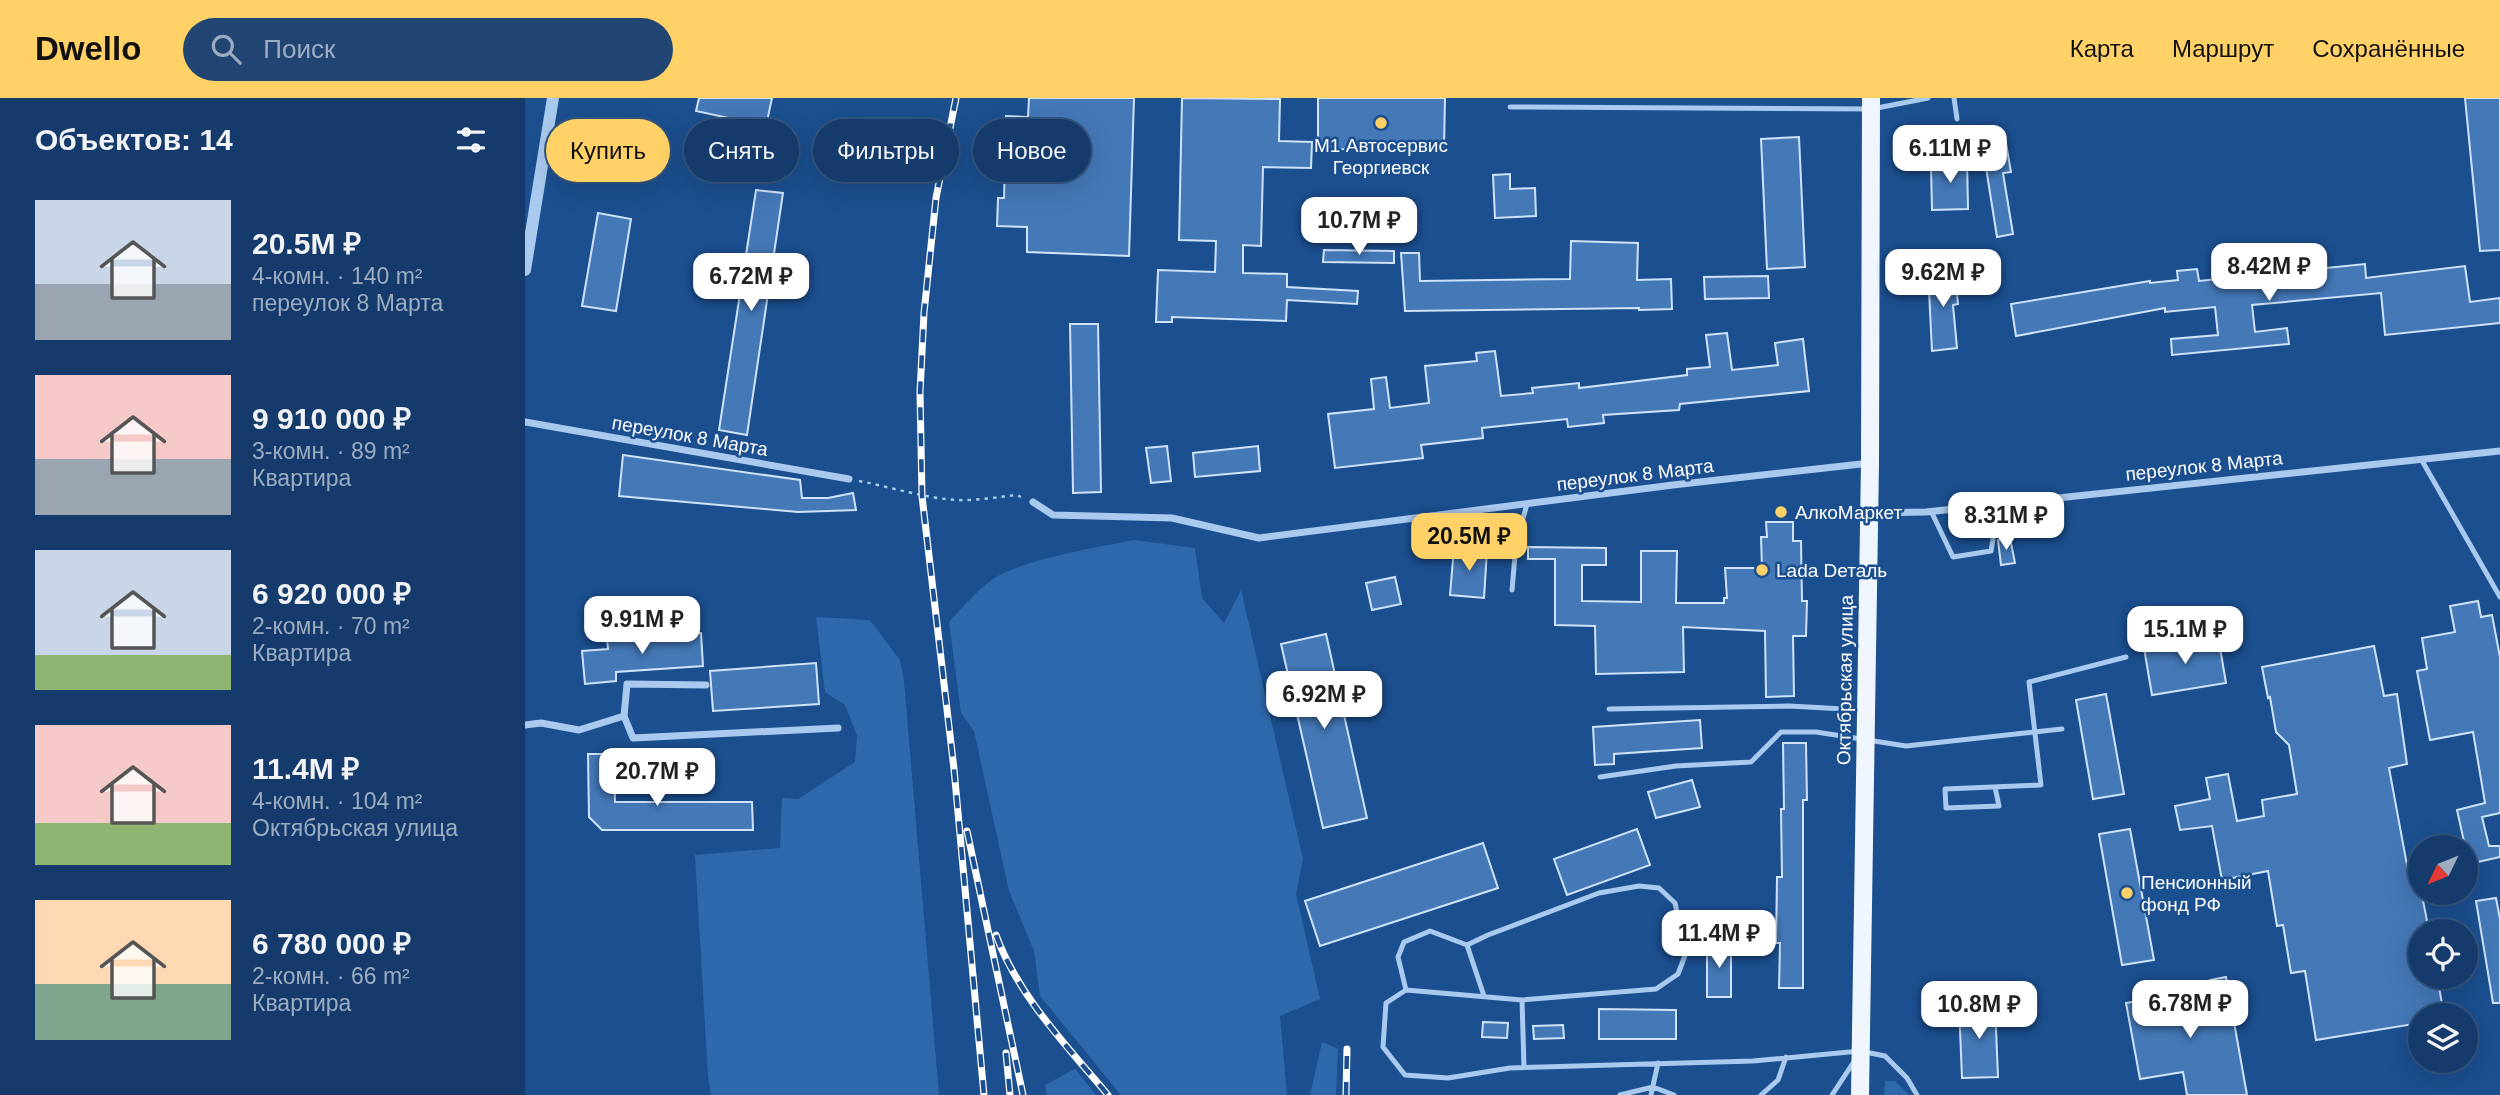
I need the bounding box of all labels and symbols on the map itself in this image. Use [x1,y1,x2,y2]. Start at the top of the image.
marker: М1 Автосервис Георгиевск [1373,115,1389,131]
pin: 6.11M ₽ [1885,126,2015,185]
place label: М1 Автосервис Георгиевск [1314,135,1448,178]
pin: 10.7M ₽ [1294,198,1424,257]
pin: 8.42M ₽ [2204,244,2334,303]
pin: 9.62M ₽ [1878,250,2008,309]
pin: 6.72M ₽ [686,254,816,313]
street label: переулок 8 Марта [610,412,770,460]
street label: переулок 8 Марта [2124,447,2284,485]
street label: переулок 8 Марта [1555,455,1715,495]
pin: 8.31M ₽ [1941,492,2071,552]
place label: АлкоМаркет [1795,502,1902,523]
marker: АлкоМаркет [1773,504,1789,520]
pin: 20.5M ₽ [1404,514,1534,573]
place label: Lada Dеталь [1776,560,1887,581]
marker: Lada Dеталь [1754,562,1770,578]
street label: Октябрьская улица [1833,594,1857,765]
pin: 9.91M ₽ [577,596,707,656]
pin: 15.1M ₽ [2120,606,2250,666]
pin: 6.92M ₽ [1259,672,1389,731]
pin: 20.7M ₽ [592,748,722,808]
north arrow [2408,835,2478,905]
place label: Пенсионный фонд РФ [2141,872,2252,915]
marker: Пенсионный фонд РФ [2119,885,2135,901]
pin: 11.4M ₽ [1654,910,1784,970]
pin: 6.78M ₽ [2125,981,2255,1040]
pin: 10.8M ₽ [1914,982,2044,1041]

